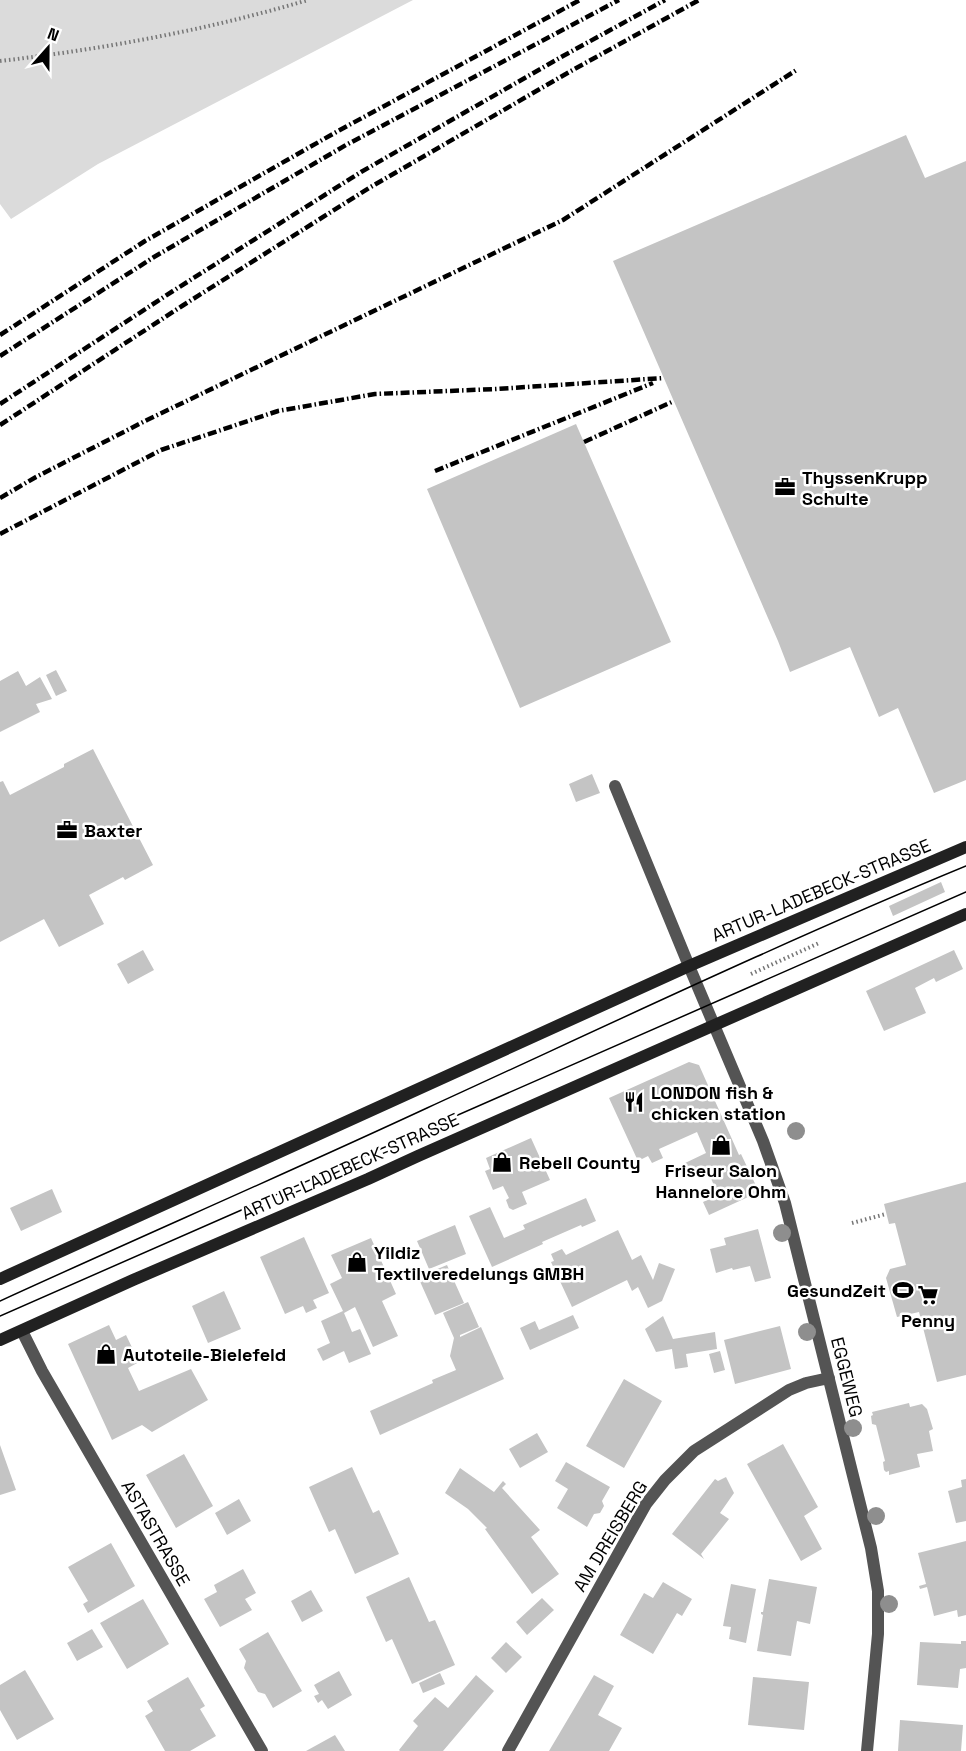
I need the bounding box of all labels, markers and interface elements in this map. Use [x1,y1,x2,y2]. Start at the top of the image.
north arrow [18,18,78,78]
text: N [44,23,62,46]
place label: ThyssenKrupp Schulte [802,466,927,510]
office icon: ThyssenKrupp Schulte [773,475,797,499]
office icon: Baxter [55,818,79,842]
place label: Baxter [84,819,142,842]
street label: ARTUR-LADEBECK-STRASSE [708,833,934,947]
place label: LONDON fish & chicken station [651,1081,786,1125]
restaurant icon: LONDON fish & chicken station [622,1090,646,1114]
street label: ARTUR-LADEBECK-STRASSE [238,1108,462,1224]
shop icon: Friseur Salon Hannelore Ohm [709,1133,733,1157]
shop icon: Rebell County [490,1150,514,1174]
place label: Rebell County [519,1151,641,1174]
place label: Friseur Salon Hannelore Ohm [656,1159,786,1203]
place label: Yildiz Textilveredelungs GMBH [374,1241,584,1285]
shop icon: Yildiz Textilveredelungs GMBH [345,1250,369,1274]
sports icon: GesundZeit [891,1278,915,1302]
place label: GesundZeit [787,1279,886,1302]
supermarket icon: Penny [916,1283,940,1307]
place label: Penny [901,1309,955,1332]
street label: EGGEWEG [826,1335,868,1419]
shop icon: Autoteile-Bielefeld [94,1342,118,1366]
place label: Autoteile-Bielefeld [123,1343,286,1366]
street label: ASTASTRASSE [116,1476,196,1590]
street label: AM DREISBERG [568,1476,652,1596]

